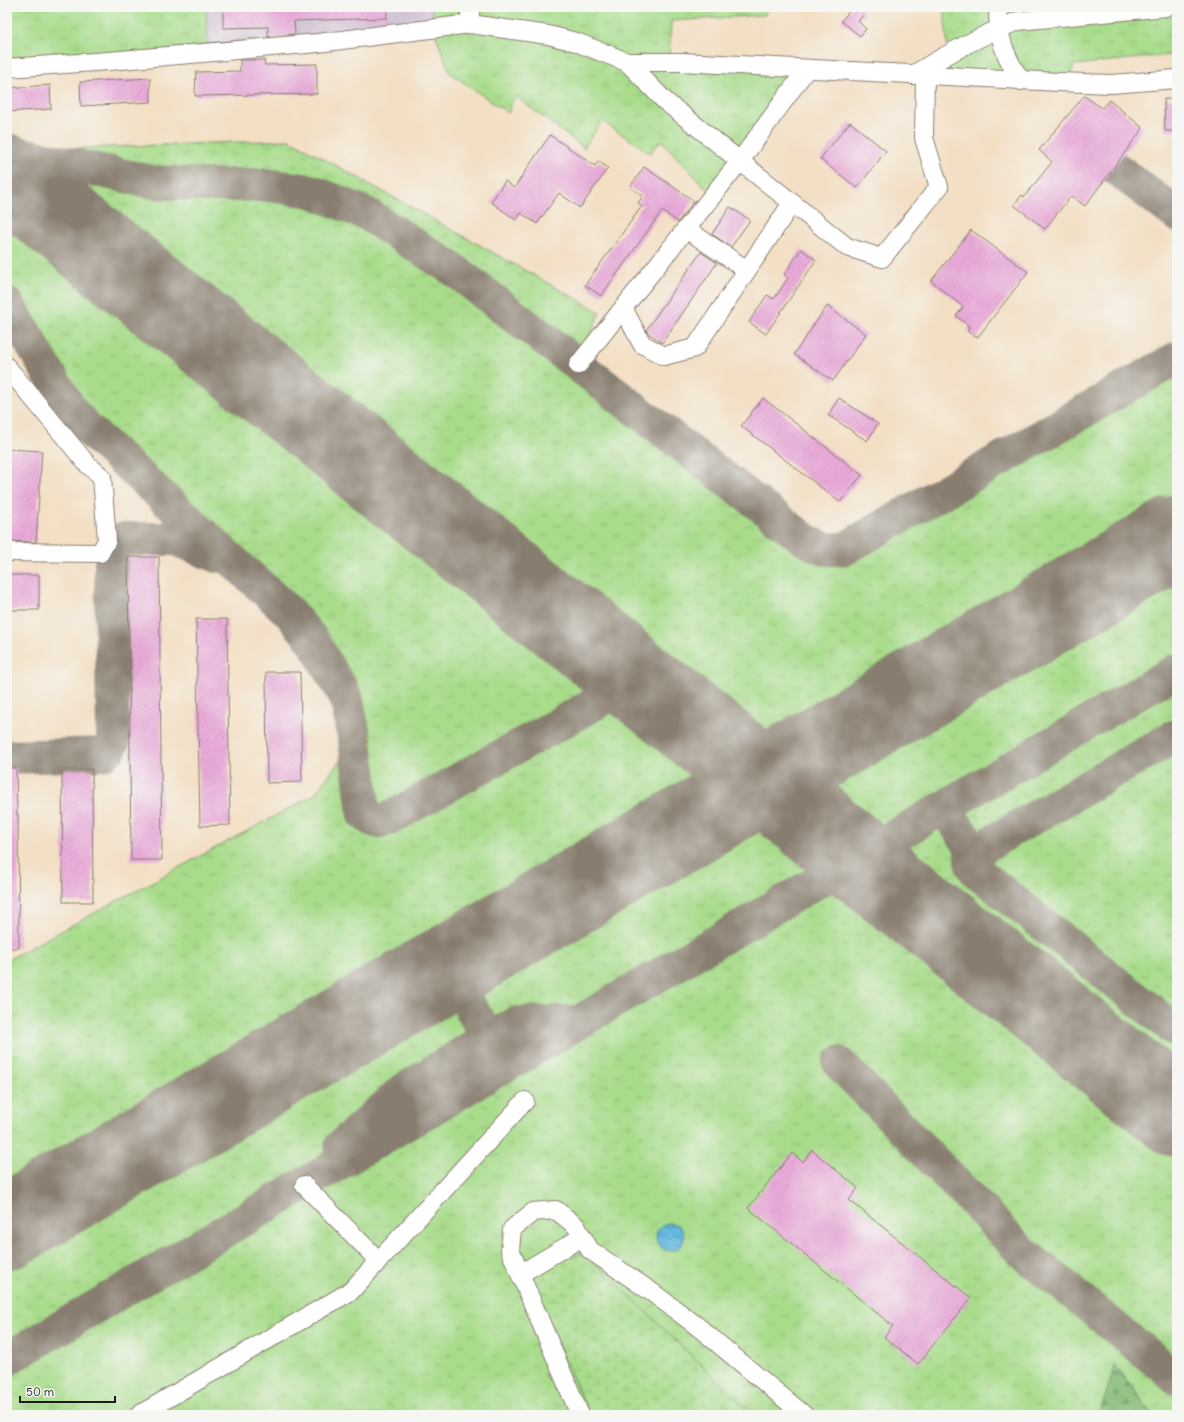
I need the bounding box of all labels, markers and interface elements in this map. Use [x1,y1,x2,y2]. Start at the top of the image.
scale bar [20,1378,115,1404]
text: 50 m [26,1384,55,1399]

